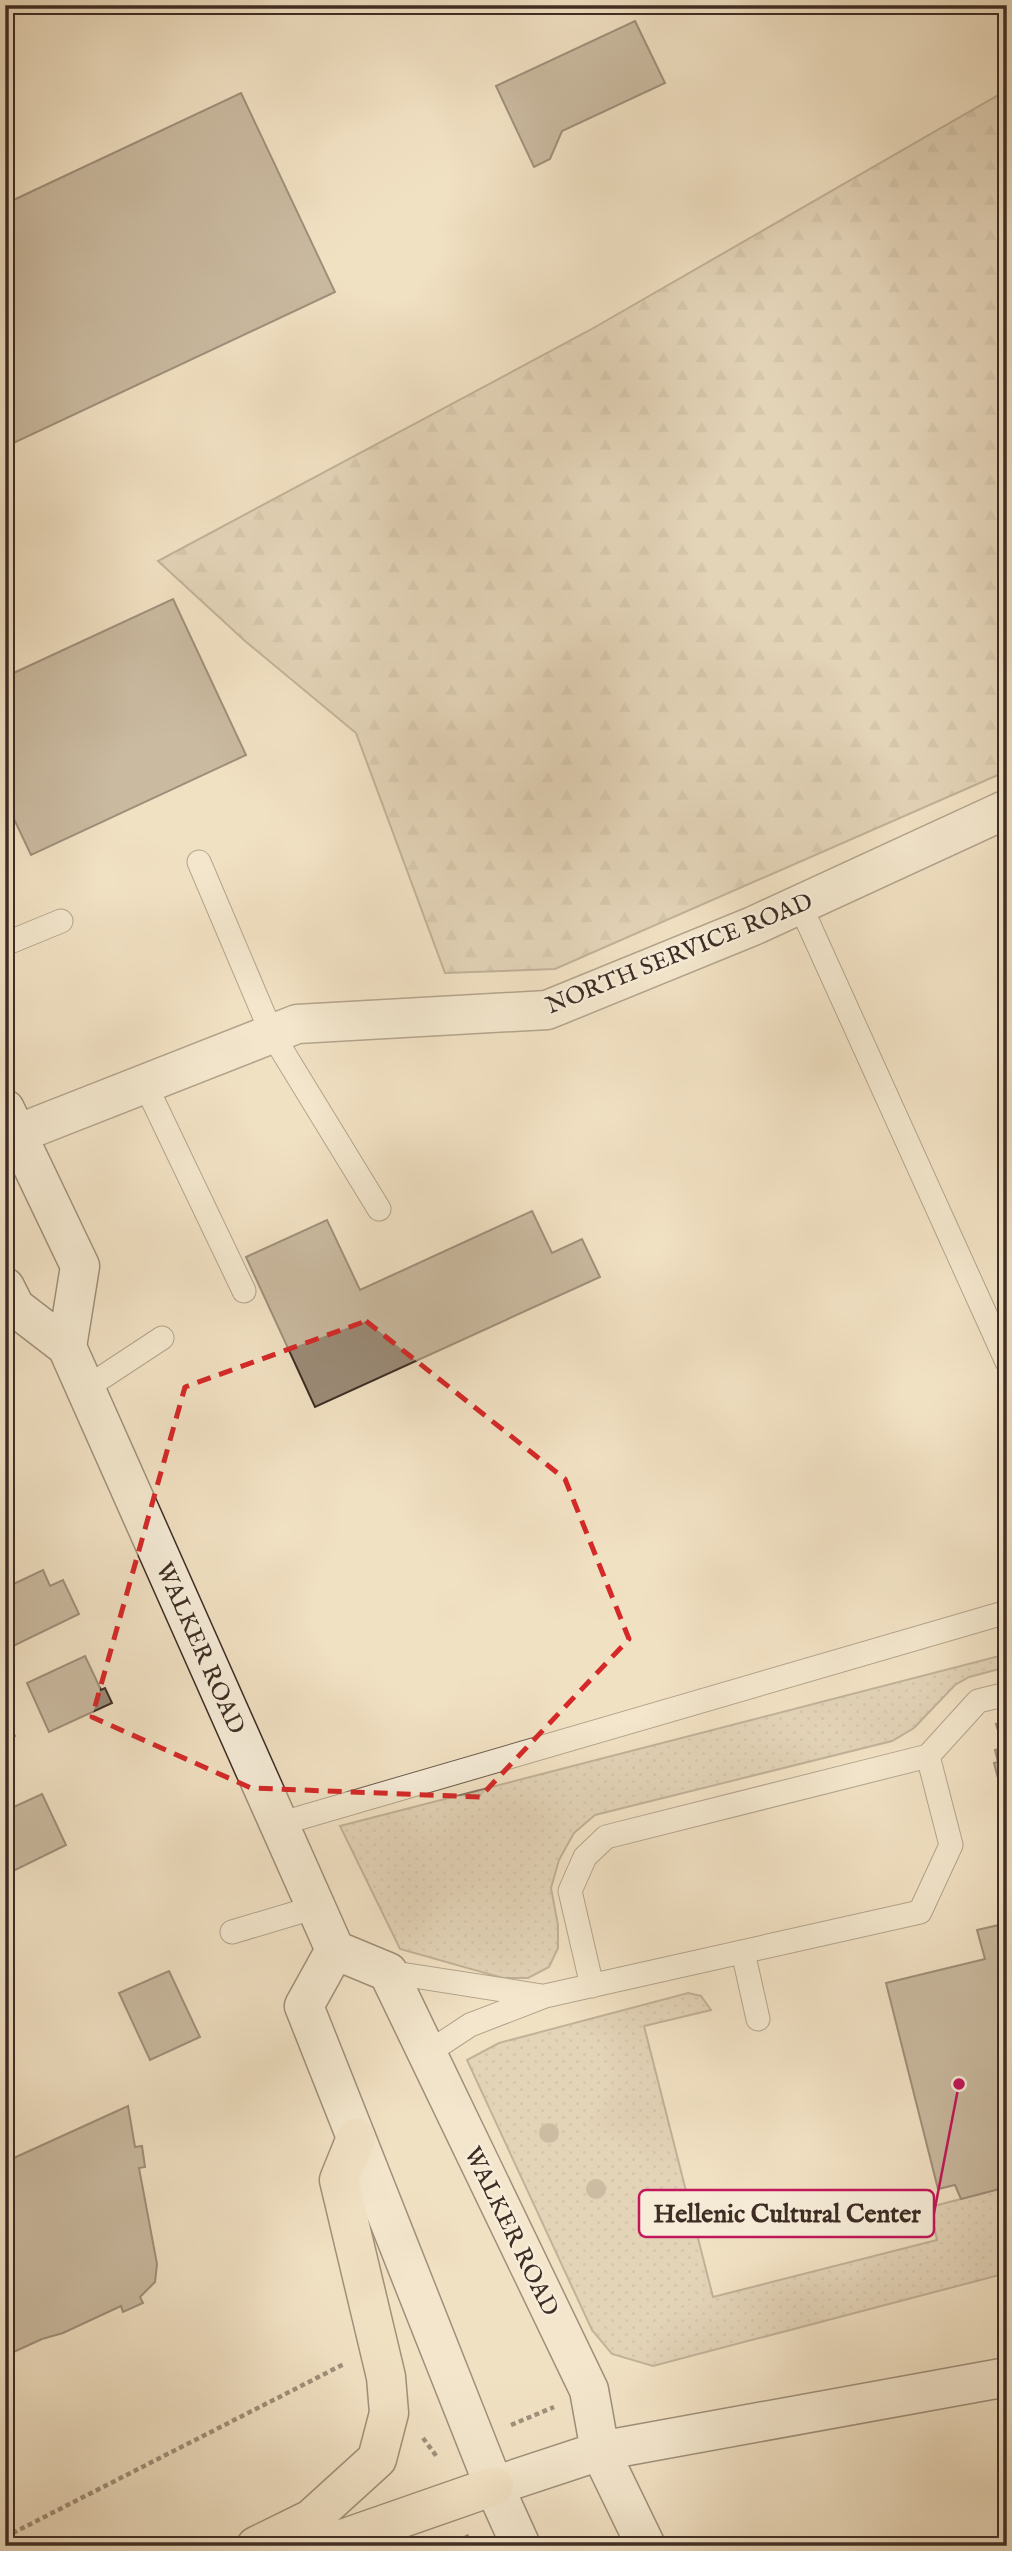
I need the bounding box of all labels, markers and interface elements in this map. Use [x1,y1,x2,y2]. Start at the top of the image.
street label: NORTH SERVICE ROAD [542,887,817,1022]
street label: WALKER ROAD [148,1558,251,1739]
street label: WALKER ROAD [456,2142,565,2322]
callout: Hellenic Cultural Center [639,2190,934,2237]
text: Hellenic Cultural Center [653,2198,921,2231]

